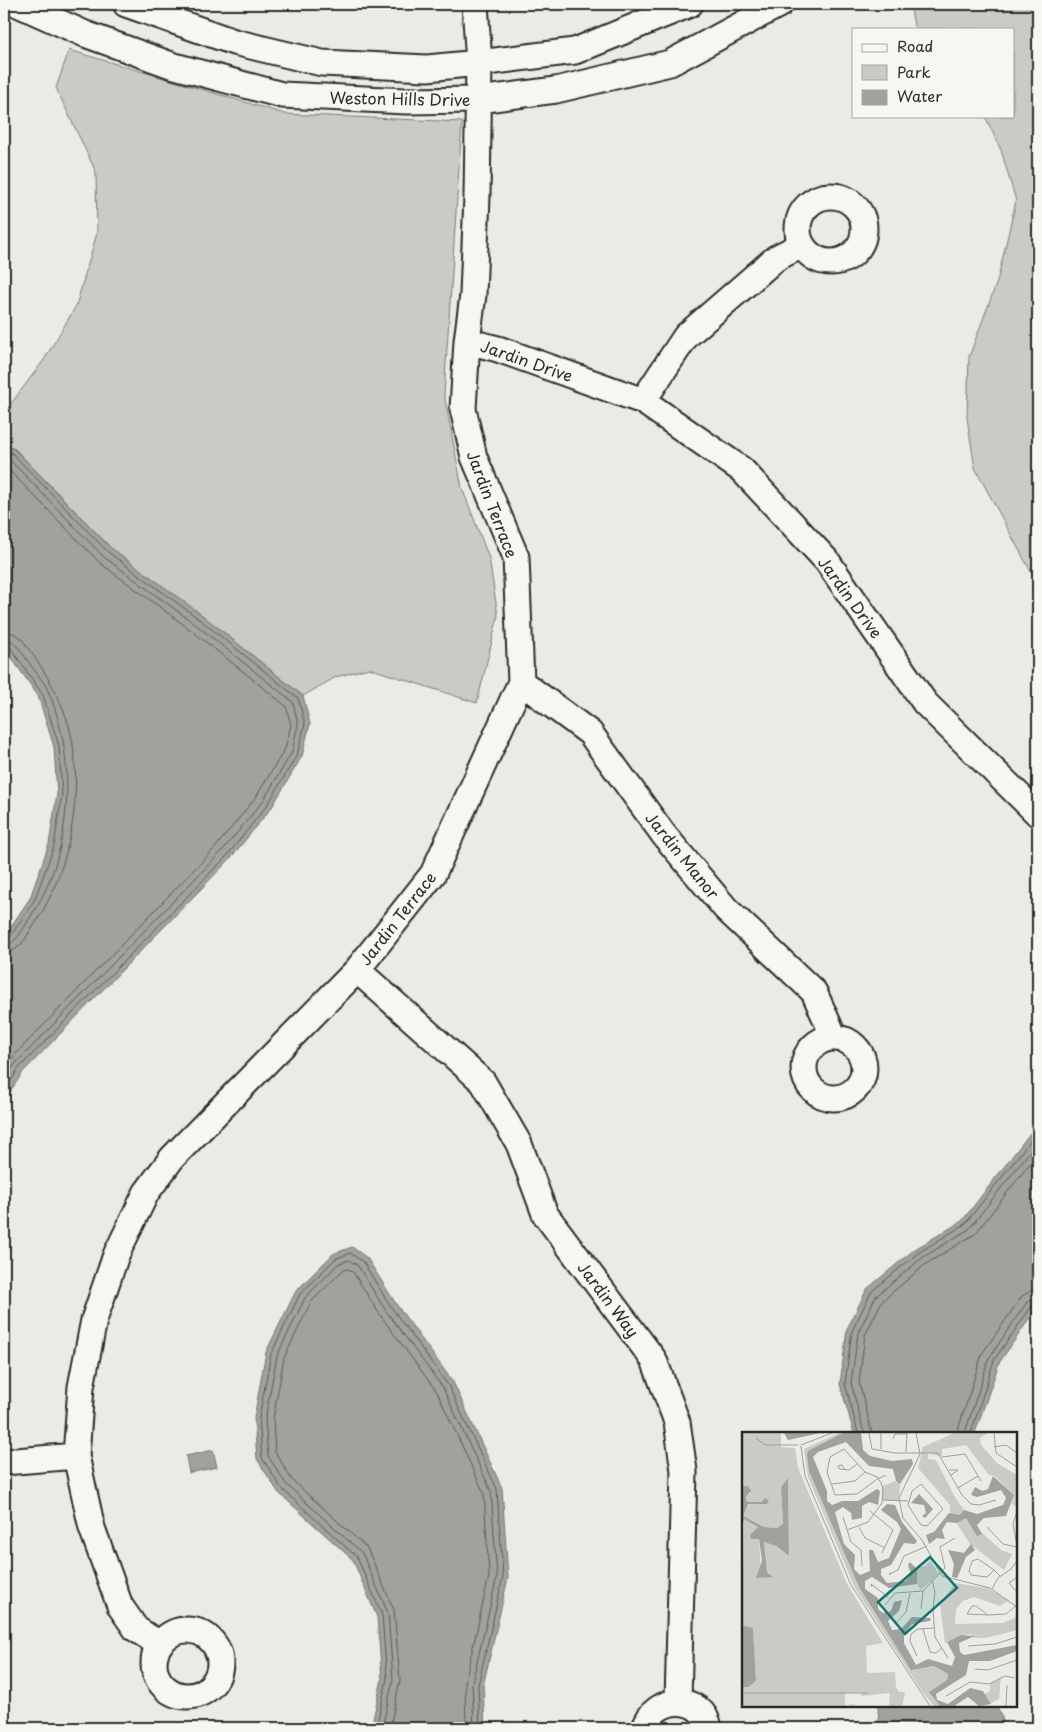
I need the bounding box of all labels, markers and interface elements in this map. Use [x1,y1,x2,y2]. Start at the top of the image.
legend [852,28,1014,118]
text: Road [897,34,933,57]
text: Park [897,60,931,83]
text: Water [897,84,942,107]
street label: Weston Hills Drive [329,85,471,111]
street label: Jardin Drive [478,333,576,387]
street label: Jardin Terrace [462,447,524,561]
street label: Jardin Drive [813,551,889,643]
street label: Jardin Manor [640,806,726,904]
street label: Jardin Terrace [353,866,441,970]
street label: Jardin Way [572,1256,646,1342]
inset map [742,1432,1017,1707]

